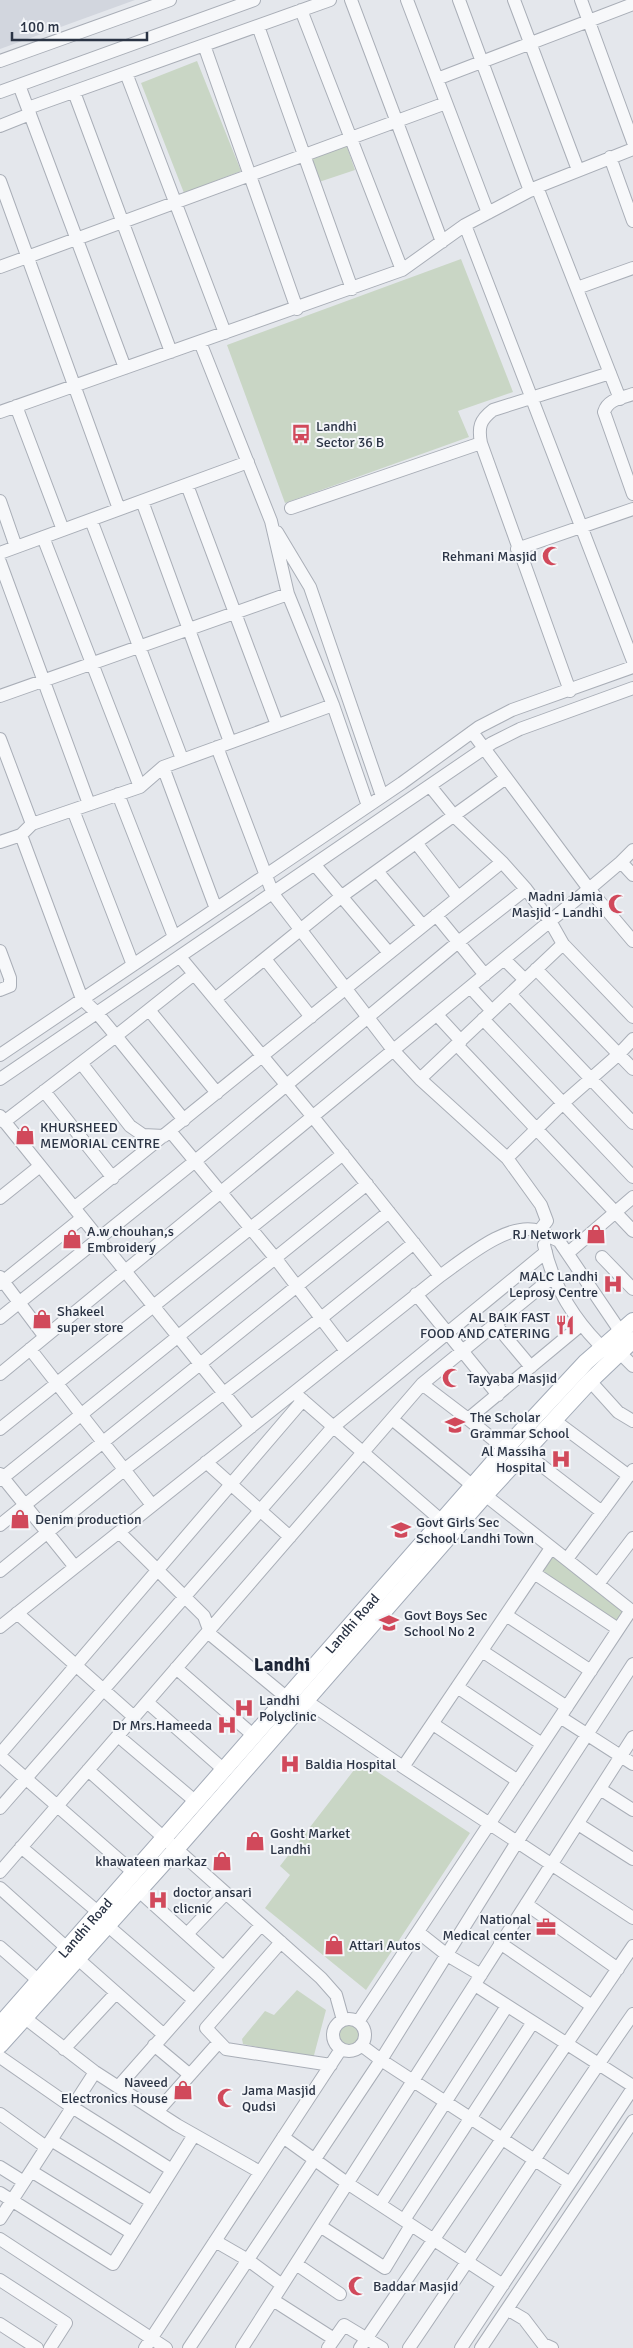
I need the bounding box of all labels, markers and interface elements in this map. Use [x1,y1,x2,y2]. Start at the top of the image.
scale bar [12,10,148,42]
text: 100 m [20,18,60,36]
place label: Landhi Sector 36 B [316,418,384,451]
bus stop icon: Landhi Sector 36 B [290,423,312,445]
mosque icon: Rehmani Masjid [541,545,563,567]
place label: Rehmani Masjid [442,548,537,565]
place label: Madni Jamia Masjid - Landhi [512,888,603,921]
mosque icon: Madni Jamia Masjid - Landhi [607,893,629,915]
place label: KHURSHEED MEMORIAL CENTRE [40,1119,160,1152]
shop icon: KHURSHEED MEMORIAL CENTRE [14,1124,36,1146]
place label: A.w chouhan,s Embroidery [87,1223,174,1256]
shop icon: RJ Network [585,1223,607,1245]
place label: RJ Network [512,1226,581,1243]
shop icon: A.w chouhan,s Embroidery [61,1228,83,1250]
place label: MALC Landhi Leprosy Centre [509,1268,598,1301]
hospital icon: MALC Landhi Leprosy Centre [602,1273,624,1295]
place label: Shakeel super store [57,1303,124,1336]
shop icon: Shakeel super store [31,1308,53,1330]
place label: AL BAIK FAST FOOD AND CATERING [420,1309,550,1342]
restaurant icon: AL BAIK FAST FOOD AND CATERING [554,1314,576,1336]
mosque icon: Tayyaba Masjid [441,1367,463,1389]
place label: Tayyaba Masjid [467,1370,557,1387]
place label: The Scholar Grammar School [470,1409,569,1442]
school or university icon: The Scholar Grammar School [444,1414,466,1436]
place label: Al Massiha Hospital [481,1443,546,1476]
hospital icon: Al Massiha Hospital [550,1448,572,1470]
shop icon: Denim production [9,1508,31,1530]
place label: Denim production [35,1511,142,1528]
place label: Govt Girls Sec School Landhi Town [416,1514,534,1547]
school or university icon: Govt Girls Sec School Landhi Town [390,1519,412,1541]
street label: Landhi Road [322,1590,383,1657]
place label: Govt Boys Sec School No 2 [404,1607,488,1640]
school or university icon: Govt Boys Sec School No 2 [378,1612,400,1634]
district label: Landhi [254,1653,310,1677]
place label: Landhi Polyclinic [259,1692,317,1725]
hospital icon: Landhi Polyclinic [233,1697,255,1719]
hospital icon: Dr Mrs.Hameeda [216,1714,238,1736]
place label: Dr Mrs.Hameeda [112,1717,212,1734]
hospital icon: Baldia Hospital [279,1753,301,1775]
place label: Baldia Hospital [305,1756,396,1773]
place label: Gosht Market Landhi [270,1825,350,1858]
shop icon: Gosht Market Landhi [244,1830,266,1852]
shop icon: khawateen markaz [211,1850,233,1872]
place label: khawateen markaz [95,1853,207,1870]
place label: doctor ansari clicnic [173,1884,252,1917]
hospital icon: doctor ansari clicnic [147,1889,169,1911]
street label: Landhi Road [55,1895,116,1962]
place label: National Medical center [443,1911,532,1944]
office icon: National Medical center [535,1916,557,1938]
shop icon: Attari Autos [323,1934,345,1956]
place label: Attari Autos [349,1937,421,1954]
place label: Naveed Electronics House [61,2074,168,2107]
shop icon: Naveed Electronics House [172,2079,194,2101]
place label: Jama Masjid Qudsi [242,2082,316,2115]
mosque icon: Jama Masjid Qudsi [216,2087,238,2109]
mosque icon: Baddar Masjid [347,2275,369,2297]
place label: Baddar Masjid [373,2278,458,2295]

